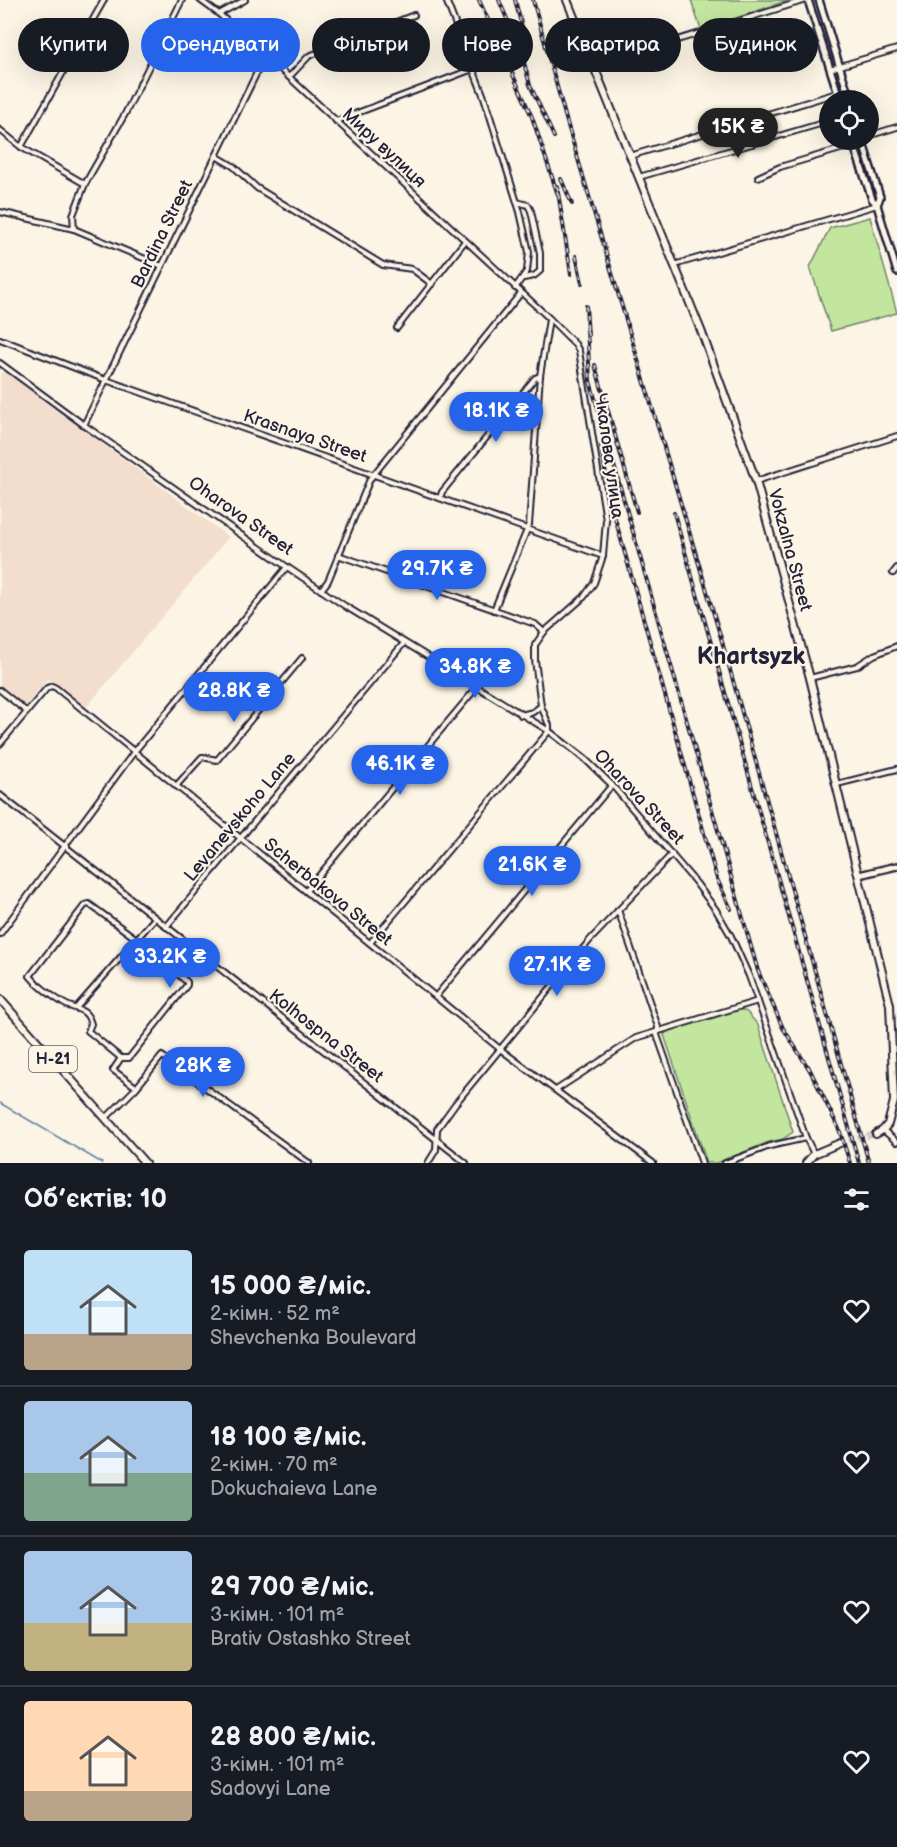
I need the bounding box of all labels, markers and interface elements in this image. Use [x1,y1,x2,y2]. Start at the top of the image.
chip: Купити [18,18,129,72]
chip: Орендувати [141,18,300,72]
chip: Фільтри [312,18,430,72]
chip: Нове [442,18,533,72]
chip: Квартира [545,18,681,72]
chip: Будинок [693,18,818,72]
map controls [819,90,879,150]
button: locate [819,90,879,150]
street label: Миру вулиця [338,104,430,192]
pin: 15K ₴ [696,108,780,159]
text: 15K ₴ [712,115,764,139]
street label: Bardina Street [127,176,197,291]
pin: 18.1K ₴ [441,392,551,443]
street label: Чкалова улица [590,392,628,520]
text: 18.1K ₴ [463,399,529,423]
street label: Krasnaya Street [241,405,370,467]
street label: Oharova Street [185,472,298,560]
street label: Vokzalna Street [764,487,817,614]
pin: 29.7K ₴ [382,550,492,601]
text: 29.7K ₴ [401,557,473,581]
district label: Khartsyzk [697,642,806,671]
pin: 34.8K ₴ [420,648,530,699]
text: 34.8K ₴ [439,655,511,679]
pin: 28.8K ₴ [179,672,289,723]
text: 28.8K ₴ [198,679,270,703]
pin: 46.1K ₴ [345,745,455,796]
street label: Oharova Street [589,745,689,849]
street label: Levanevskoho Lane [180,748,300,886]
text: 46.1K ₴ [365,752,435,776]
street label: Scherbakova Street [260,834,397,951]
pin: 21.6K ₴ [477,846,587,897]
text: 21.6K ₴ [498,853,566,877]
pin: 33.2K ₴ [115,938,225,989]
text: 33.2K ₴ [134,945,206,969]
pin: 27.1K ₴ [502,946,612,997]
text: 27.1K ₴ [523,953,591,977]
street label: Kolhospna Street [265,985,388,1087]
road number: Н-21 [29,1046,77,1072]
pin: 28K ₴ [161,1047,245,1098]
text: 28K ₴ [175,1054,231,1078]
icon: filters [840,1183,873,1216]
text: Об’єктів: 10 [24,1184,167,1215]
text: 15 000 ₴/міс. [210,1271,371,1302]
icon: home [72,1274,144,1346]
icon: heart [840,1294,873,1327]
text: 2-кімн. · 52 m² [210,1302,340,1326]
text: Shevchenka Boulevard [210,1326,416,1350]
text: 18 100 ₴/міс. [210,1422,367,1453]
icon: home [72,1425,144,1497]
icon: heart [840,1445,873,1478]
text: 2-кімн. · 70 m² [210,1453,338,1477]
text: Dokuchaieva Lane [210,1477,377,1501]
text: 29 700 ₴/міс. [210,1572,374,1603]
icon: home [72,1575,144,1647]
icon: heart [840,1595,873,1628]
text: 3-кімн. · 101 m² [210,1603,344,1627]
text: Brativ Ostashko Street [210,1627,411,1651]
text: 28 800 ₴/міс. [210,1722,376,1753]
icon: home [72,1725,144,1797]
icon: heart [840,1745,873,1778]
text: 3-кімн. · 101 m² [210,1753,344,1777]
text: Sadovyi Lane [210,1777,331,1801]

